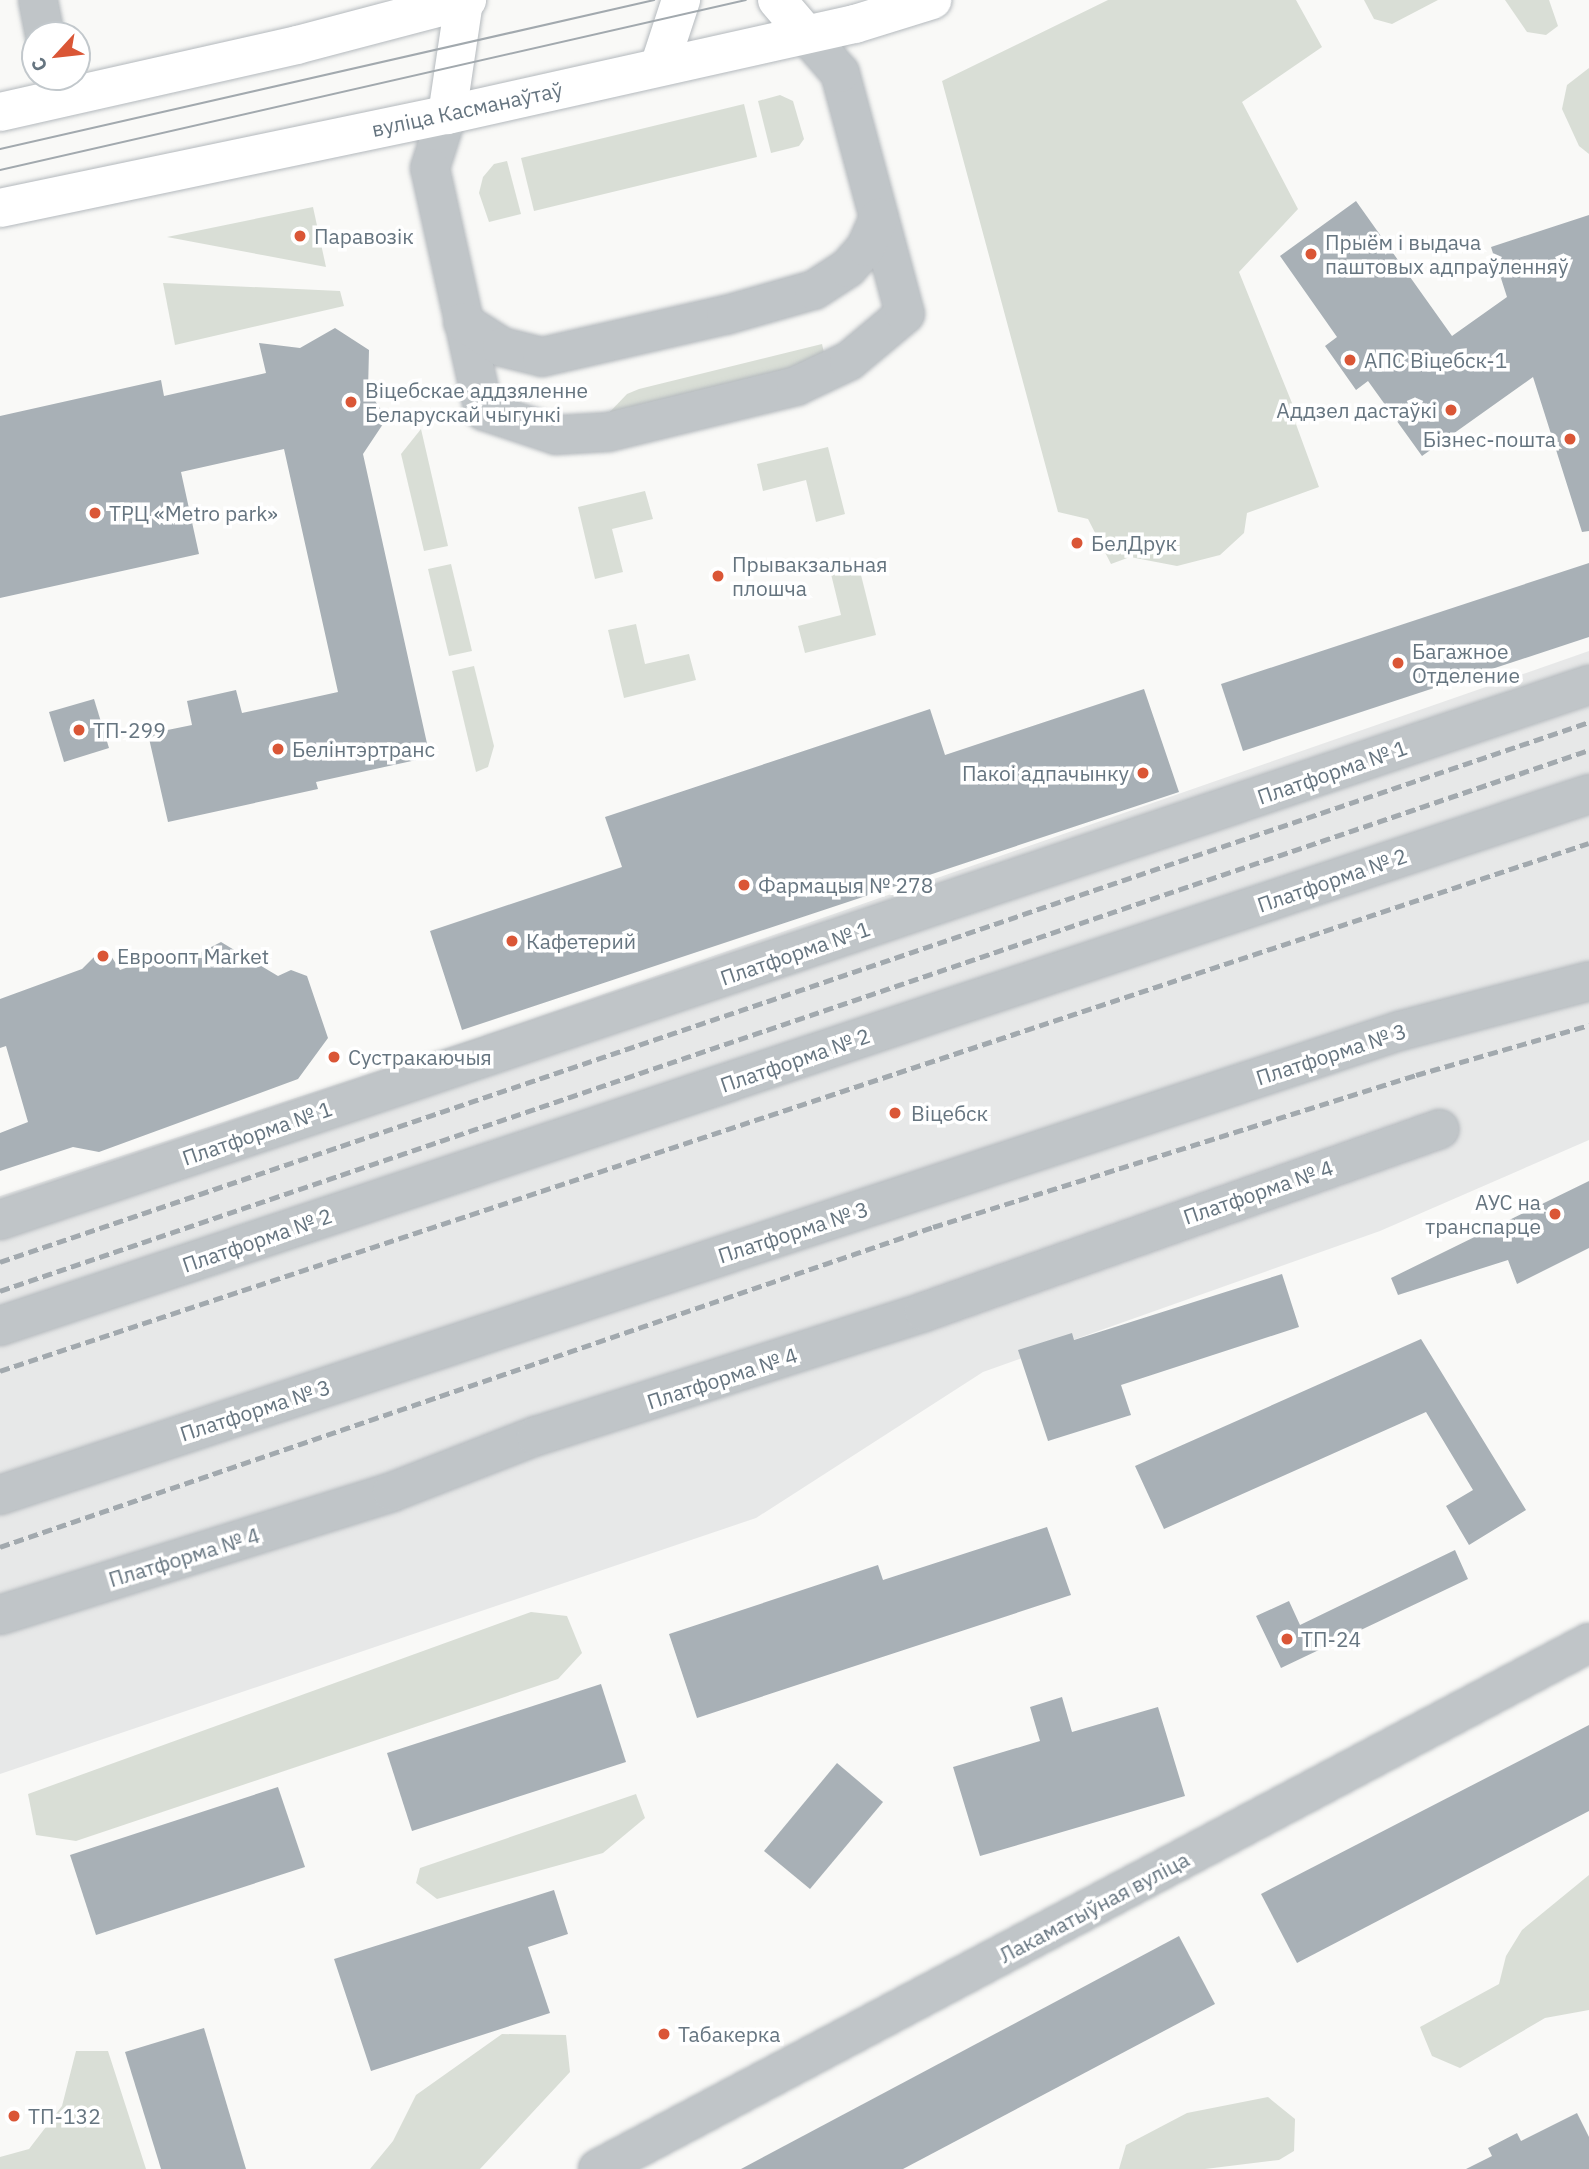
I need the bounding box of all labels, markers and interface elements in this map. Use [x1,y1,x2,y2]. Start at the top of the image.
north arrow [21,21,91,91]
text: С [26,54,53,76]
street label: вуліца Касманаўтаў [369,76,565,142]
place label: Паравозік [314,223,414,249]
marker: Паравозік [292,228,308,244]
place label: Прыём і выдача паштовых адпраўленняў [1325,229,1568,279]
marker: Прыём і выдача паштовых адпраўленняў [1303,246,1319,262]
place label: АПС Віцебск-1 [1364,347,1507,373]
marker: АПС Віцебск-1 [1342,352,1358,368]
place label: Віцебскае аддзяленне Беларускай чыгункі [365,377,588,427]
marker: Віцебскае аддзяленне Беларускай чыгункі [343,394,359,410]
place label: Аддзел дастаўкі [1276,397,1437,423]
marker: Аддзел дастаўкі [1443,402,1459,418]
place label: Бізнес-пошта [1423,426,1556,452]
marker: Бізнес-пошта [1562,431,1578,447]
place label: ТРЦ «Metro park» [109,500,278,526]
marker: ТРЦ «Metro park» [87,505,103,521]
place label: БелДрук [1091,530,1177,556]
marker: БелДрук [1069,535,1085,551]
place label: Прывакзальная плошча [732,551,888,601]
marker: Прывакзальная плошча [710,568,726,584]
place label: Багажное Отделение [1412,638,1520,688]
marker: Багажное Отделение [1390,655,1406,671]
place label: ТП-299 [93,717,166,743]
marker: ТП-299 [71,722,87,738]
street label: Платформа № 1 [1254,735,1410,809]
place label: Белінтэртранс [292,736,435,762]
marker: Белінтэртранс [270,741,286,757]
place label: Пакоі адпачынку [962,760,1129,786]
marker: Пакоі адпачынку [1135,765,1151,781]
street label: Платформа № 2 [1254,843,1410,917]
place label: Фармацыя № 278 [758,872,933,898]
marker: Фармацыя № 278 [736,877,752,893]
street label: Платформа № 1 [717,916,873,990]
place label: Кафетерий [526,928,636,954]
marker: Кафетерий [504,933,520,949]
place label: Евроопт Market [117,943,269,969]
marker: Евроопт Market [95,948,111,964]
street label: Платформа № 3 [1253,1018,1409,1090]
street label: Платформа № 2 [717,1023,873,1097]
place label: Сустракаючыя [348,1044,492,1070]
marker: Сустракаючыя [326,1049,342,1065]
street label: Платформа № 1 [179,1096,335,1170]
place label: Віцебск [911,1100,988,1126]
marker: Віцебск [885,1103,905,1123]
street label: Платформа № 4 [1180,1155,1336,1229]
place label: АУС на транспарце [1425,1189,1541,1239]
street label: Платформа № 3 [715,1196,871,1268]
street label: Платформа № 2 [179,1203,335,1277]
marker: АУС на транспарце [1547,1206,1563,1222]
street label: Платформа № 4 [644,1342,800,1414]
street label: Платформа № 3 [177,1374,333,1446]
street label: Платформа № 4 [105,1522,263,1592]
place label: ТП-24 [1301,1626,1361,1652]
marker: ТП-24 [1279,1631,1295,1647]
street label: Лакаматыўная вуліца [995,1846,1193,1968]
place label: Табакерка [678,2021,780,2047]
marker: Табакерка [656,2026,672,2042]
place label: ТП-132 [28,2103,101,2129]
marker: ТП-132 [6,2108,22,2124]

